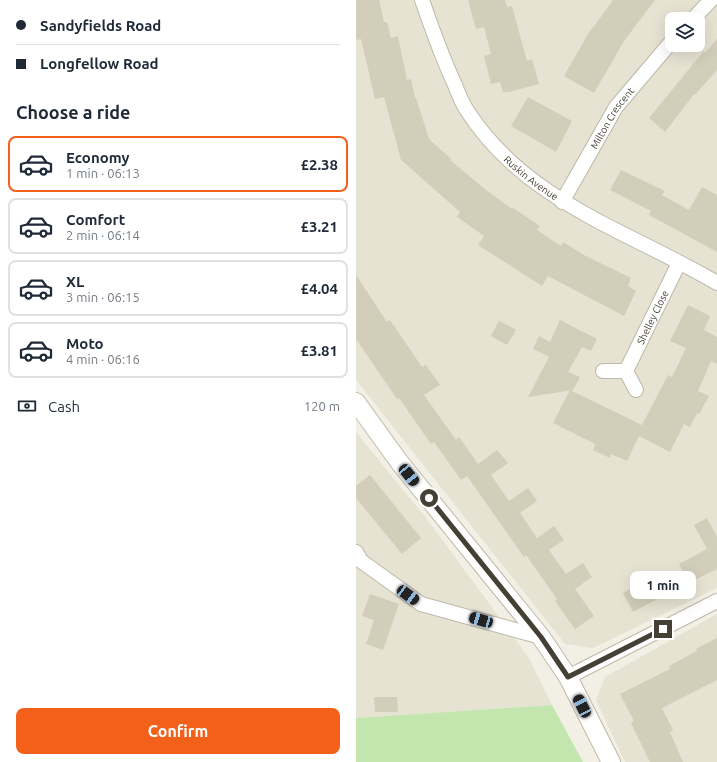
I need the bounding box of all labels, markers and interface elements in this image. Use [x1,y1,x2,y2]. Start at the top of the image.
map controls [665,12,705,52]
button: layers [665,12,705,52]
text: Sandyfields Road [40,17,161,34]
text: Longfellow Road [40,55,159,72]
street label: Milton Crescent [588,85,636,151]
text: Choose a ride [16,102,130,122]
icon: car [18,146,54,182]
text: Economy [66,149,130,166]
street label: Ruskin Avenue [502,154,560,202]
text: £2.38 [300,156,338,173]
text: 1 min · 06:13 [66,166,140,180]
icon: car [18,208,54,244]
text: Comfort [66,211,125,228]
text: £3.21 [300,218,338,235]
text: 2 min · 06:14 [66,228,140,242]
icon: car [18,270,54,306]
text: XL [66,273,84,290]
text: £4.04 [300,280,338,297]
street label: Shelley Close [635,288,671,346]
text: 3 min · 06:15 [66,290,140,304]
icon: car [18,332,54,368]
text: Moto [66,335,104,352]
text: £3.81 [300,342,338,359]
text: 4 min · 06:16 [66,352,140,366]
icon: cash [16,395,38,417]
text: Cash [48,398,80,415]
text: 120 m [304,399,340,413]
car [397,462,421,488]
route start [420,489,438,507]
callout: 1 min [630,571,696,599]
text: 1 min [647,578,679,592]
car [395,583,421,607]
car [468,611,494,629]
route end [654,620,672,638]
car [571,693,593,719]
button: Confirm [16,708,340,754]

